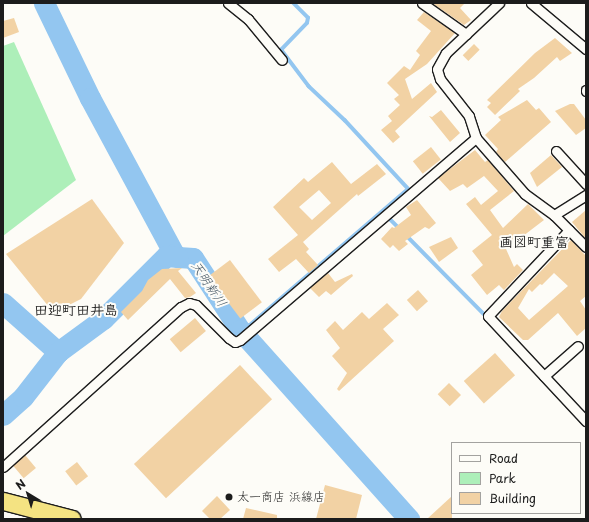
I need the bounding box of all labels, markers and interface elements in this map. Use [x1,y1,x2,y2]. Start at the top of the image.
district label: 画図町重富 [499,234,569,250]
water label: 天明新川 [188,258,230,310]
district label: 田迎町田井島 [34,302,118,318]
legend [451,442,581,514]
text: Road [489,449,518,467]
text: Park [489,469,516,487]
north arrow [8,474,48,514]
text: N [12,475,29,494]
text: Building [489,489,536,507]
place label: 太一商店 浜線店 [237,490,325,504]
marker: 太一商店 浜線店 [224,492,234,502]

